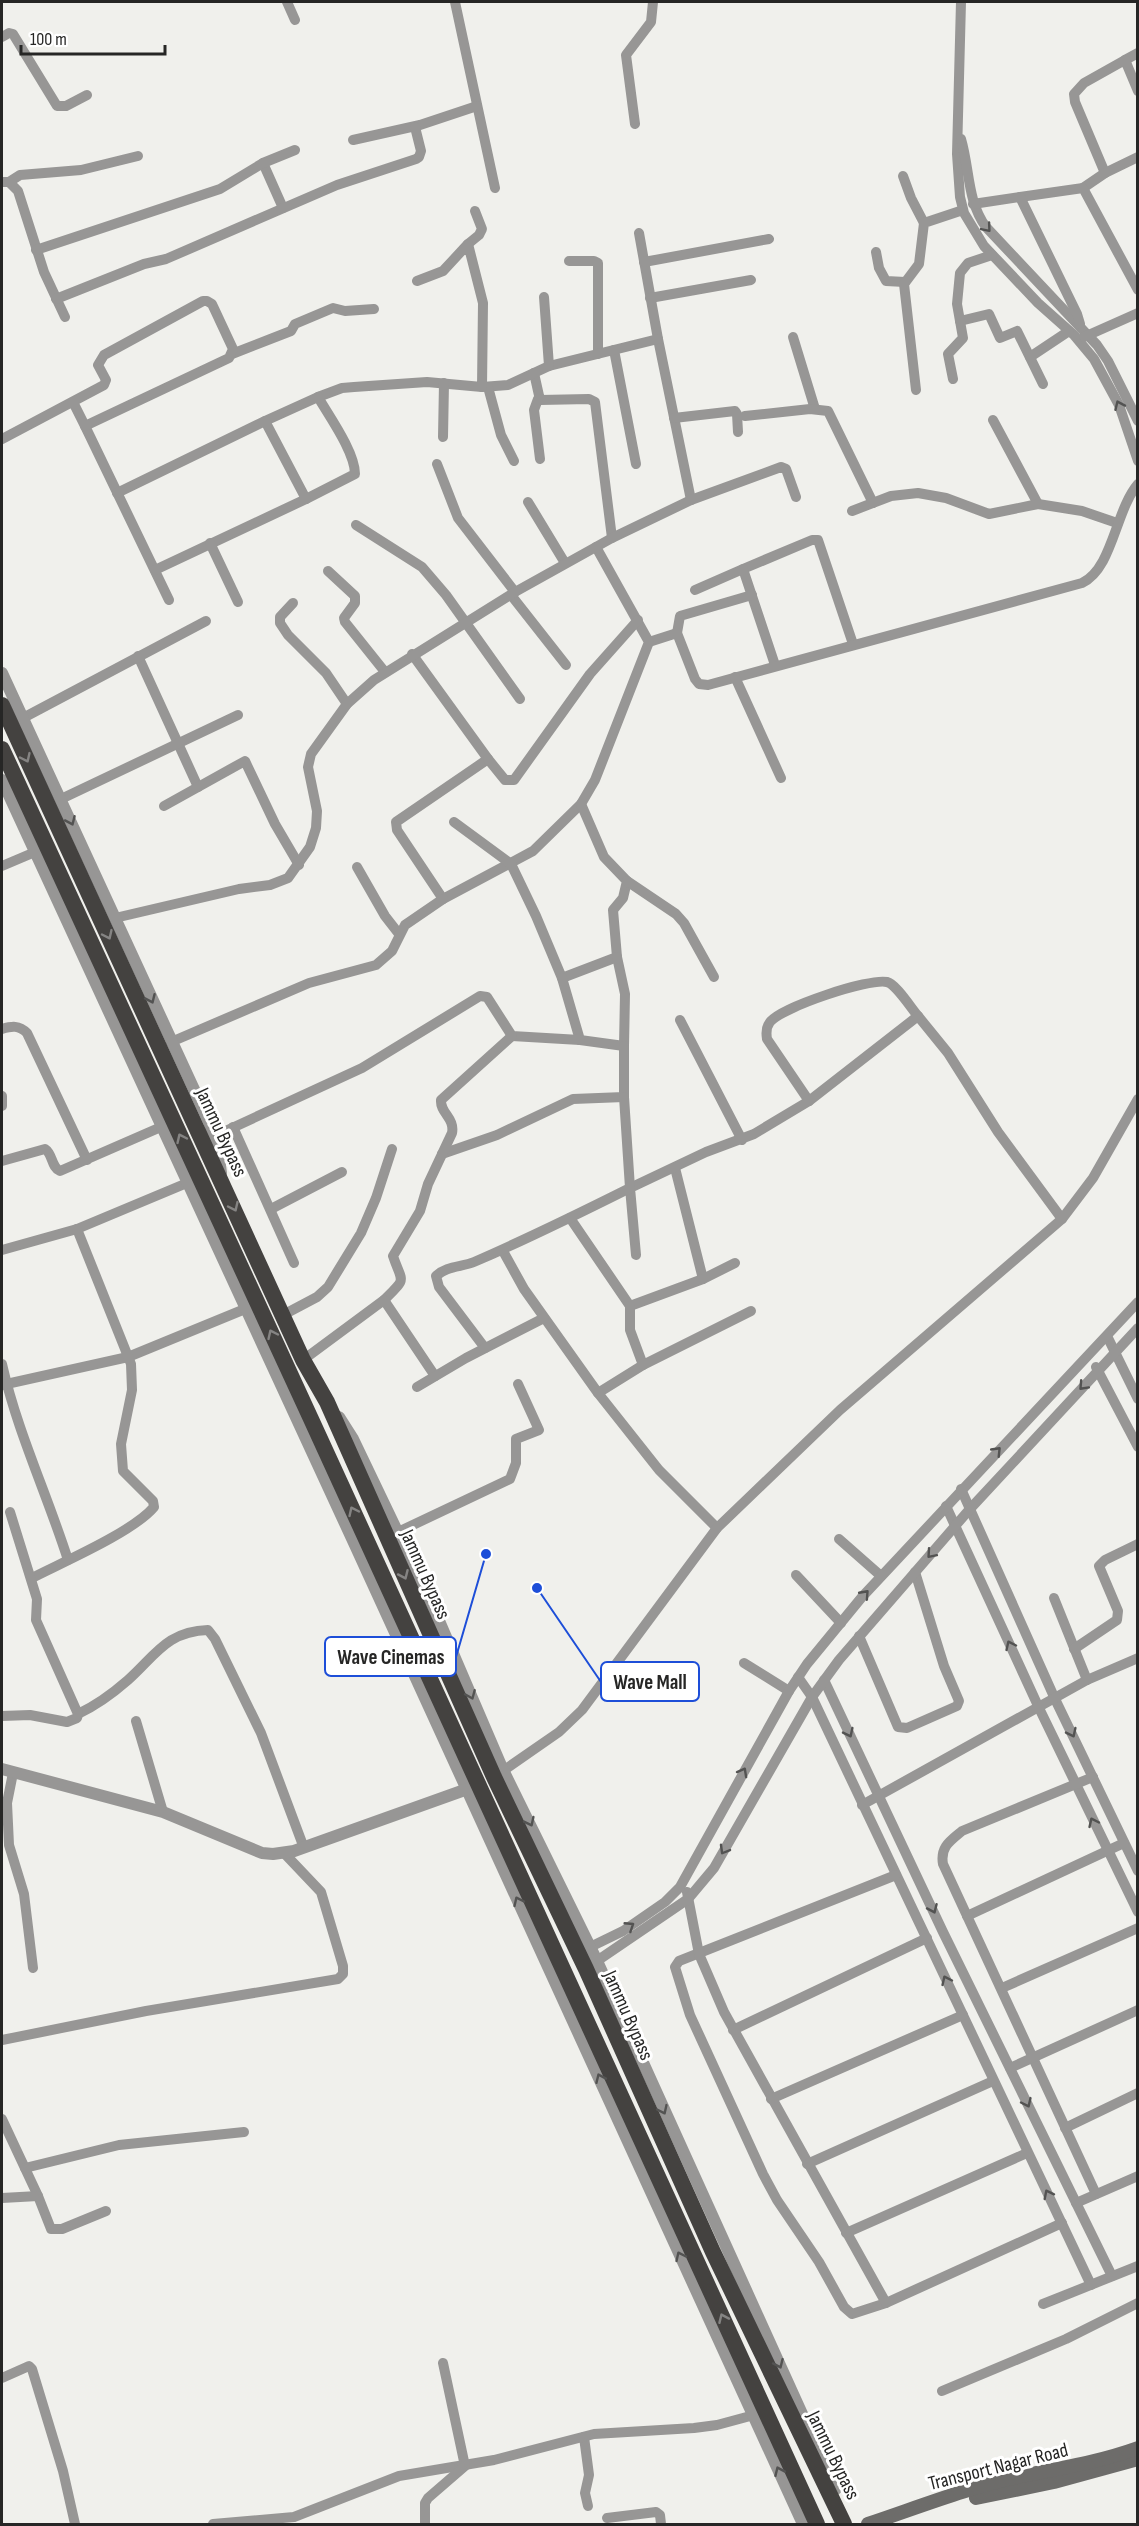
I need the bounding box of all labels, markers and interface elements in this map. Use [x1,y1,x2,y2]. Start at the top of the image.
scale bar [21,18,165,56]
text: 100 m [30,29,67,50]
one-way arrow [980,221,991,232]
one-way arrow [1114,401,1126,412]
one-way arrow [19,752,31,763]
one-way arrow [63,815,75,826]
one-way arrow [101,929,113,940]
one-way arrow [144,992,156,1003]
street label: Jammu Bypass [190,1083,252,1181]
one-way arrow [177,1133,189,1144]
one-way arrow [227,1201,239,1212]
one-way arrow [267,1329,279,1340]
one-way arrow [1079,1380,1090,1390]
one-way arrow [990,1447,1001,1458]
one-way arrow [349,1507,361,1518]
street label: Jammu Bypass [394,1525,455,1623]
one-way arrow [927,1547,938,1558]
one-way arrow [397,1568,409,1579]
one-way arrow [858,1591,869,1601]
callout: Wave Cinemas [325,1637,456,1676]
one-way arrow [1005,1641,1017,1652]
text: Wave Cinemas [337,1645,445,1670]
callout: Wave Mall [601,1662,699,1701]
text: Wave Mall [613,1670,687,1695]
one-way arrow [464,1689,476,1700]
one-way arrow [841,1726,853,1737]
one-way arrow [1065,1727,1077,1738]
one-way arrow [736,1768,747,1778]
one-way arrow [522,1816,534,1827]
one-way arrow [1088,1817,1100,1828]
one-way arrow [720,1844,731,1854]
one-way arrow [514,1896,526,1907]
one-way arrow [925,1902,937,1913]
one-way arrow [623,1922,634,1933]
street label: Jammu Bypass [597,1966,658,2064]
one-way arrow [942,1976,954,1987]
one-way arrow [595,2074,607,2085]
one-way arrow [1019,2097,1031,2108]
one-way arrow [656,2104,668,2115]
one-way arrow [1043,2190,1055,2201]
one-way arrow [676,2251,688,2262]
one-way arrow [719,2314,731,2325]
one-way arrow [771,2358,783,2369]
street label: Jammu Bypass [801,2406,865,2504]
street label: Transport Nagar Road [926,2438,1070,2496]
one-way arrow [774,2467,786,2478]

